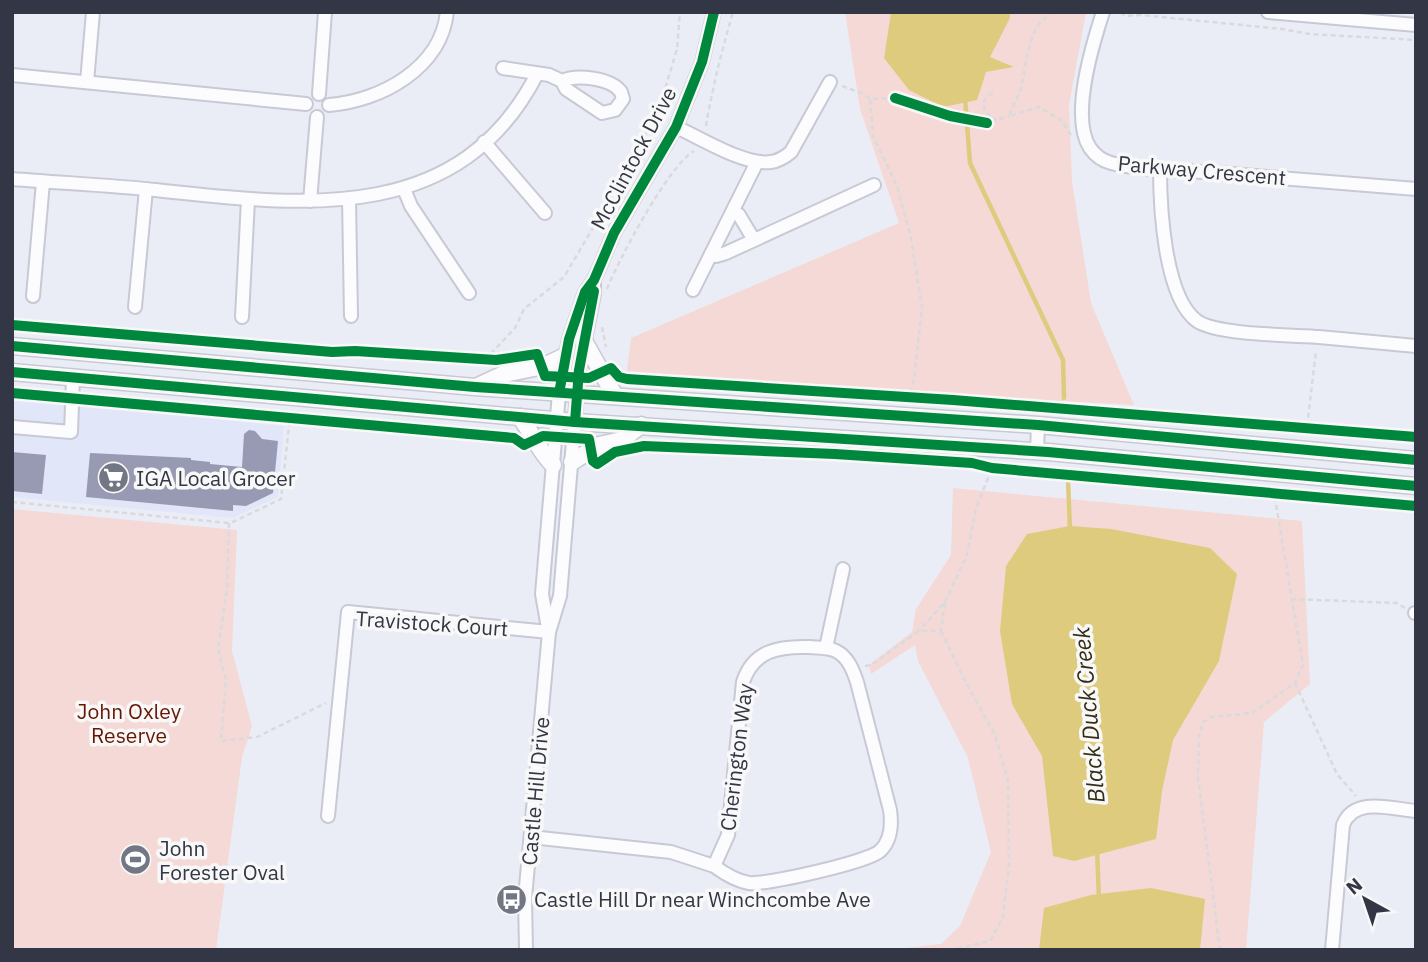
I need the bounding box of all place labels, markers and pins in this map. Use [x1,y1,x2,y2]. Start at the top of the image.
supermarket icon: IGA Local Grocer [96,461,130,495]
place label: IGA Local Grocer [136,464,296,492]
place label: John Forester Oval [159,834,285,886]
sports icon: John Forester Oval [119,843,153,877]
bus stop icon: Castle Hill Dr near Winchcombe Ave [494,882,528,916]
place label: Castle Hill Dr near Winchcombe Ave [534,885,871,913]

